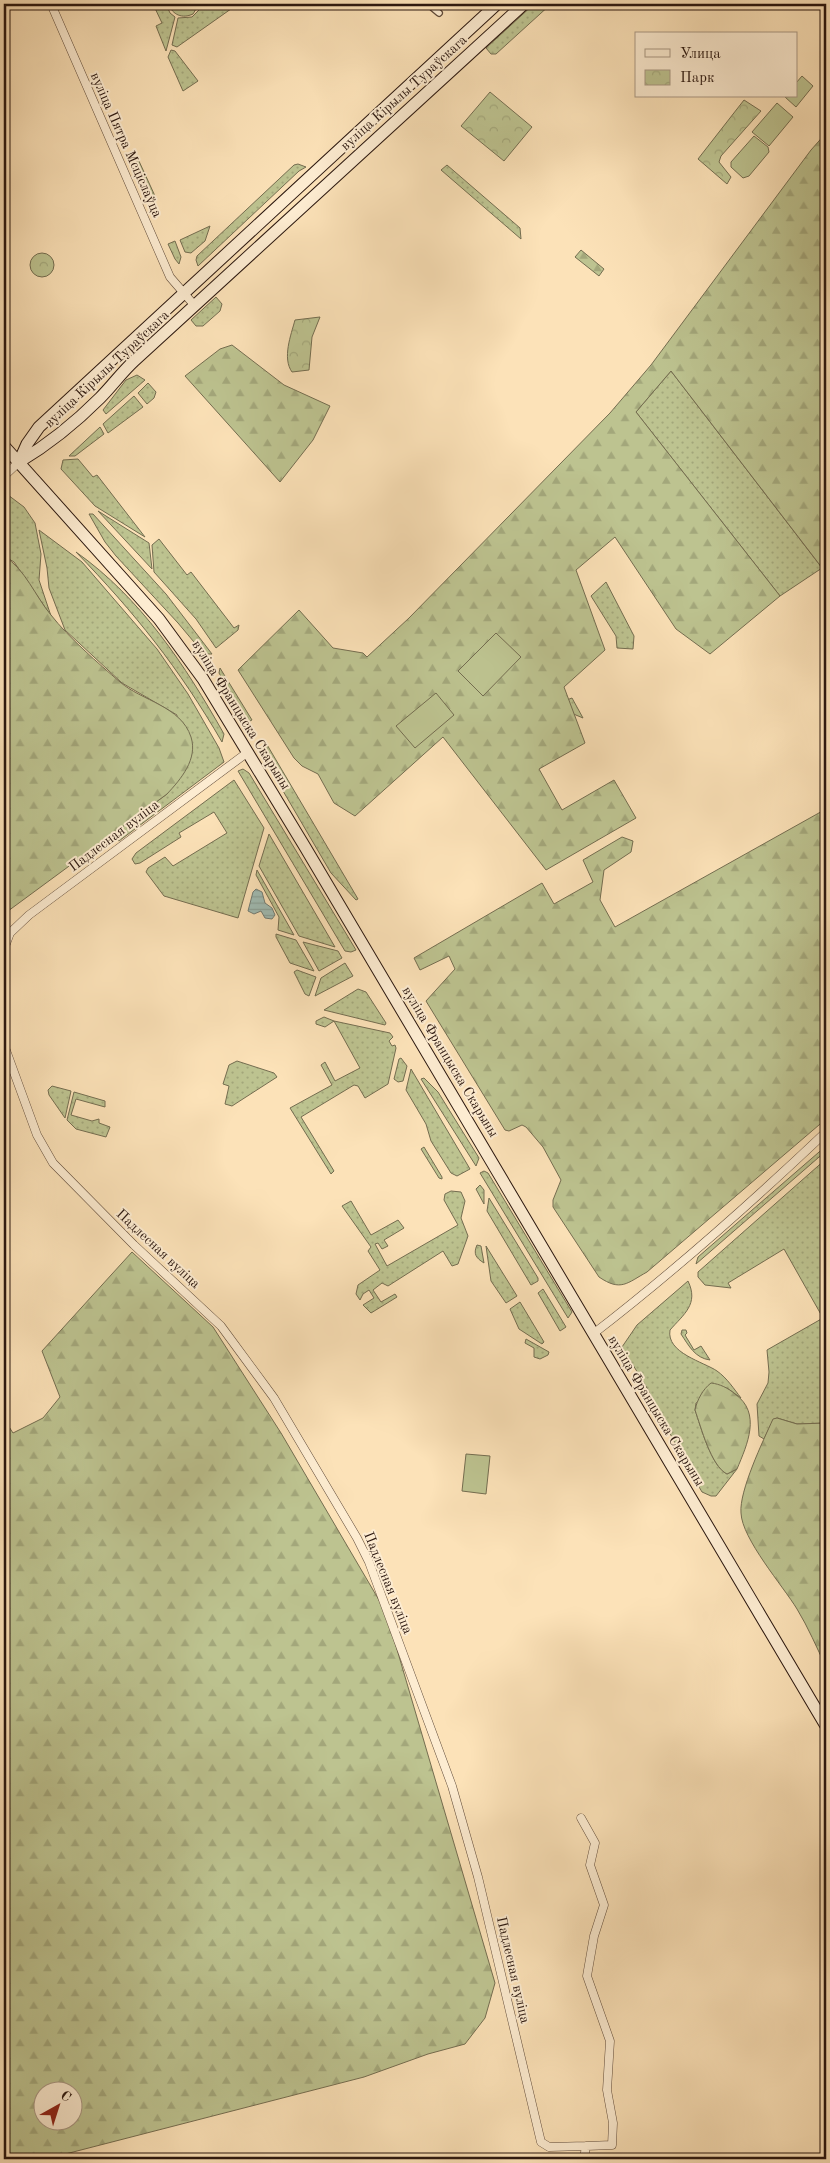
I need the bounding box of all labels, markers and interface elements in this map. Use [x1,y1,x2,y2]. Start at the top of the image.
legend [635,32,798,98]
street label: вуліца Кірылы Тураўскага [338,33,470,153]
text: Улица [680,47,721,62]
street label: вуліца Пятра Мсціслаўца [88,70,164,220]
text: Парк [680,71,715,86]
street label: вуліца Кірылы Тураўскага [42,308,172,430]
street label: вуліца Францыска Скарыны [189,638,293,792]
street label: Падлесная вуліца [66,798,162,874]
street label: вуліца Францыска Скарыны [399,984,501,1140]
street label: Падлесная вуліца [113,1207,203,1291]
street label: вуліца Францыска Скарыны [605,1333,707,1489]
street label: Падлесная вуліца [361,1530,415,1636]
street label: Падлесная вуліца [494,1915,532,2025]
north arrow [32,2080,82,2130]
text: С [58,2088,74,2105]

